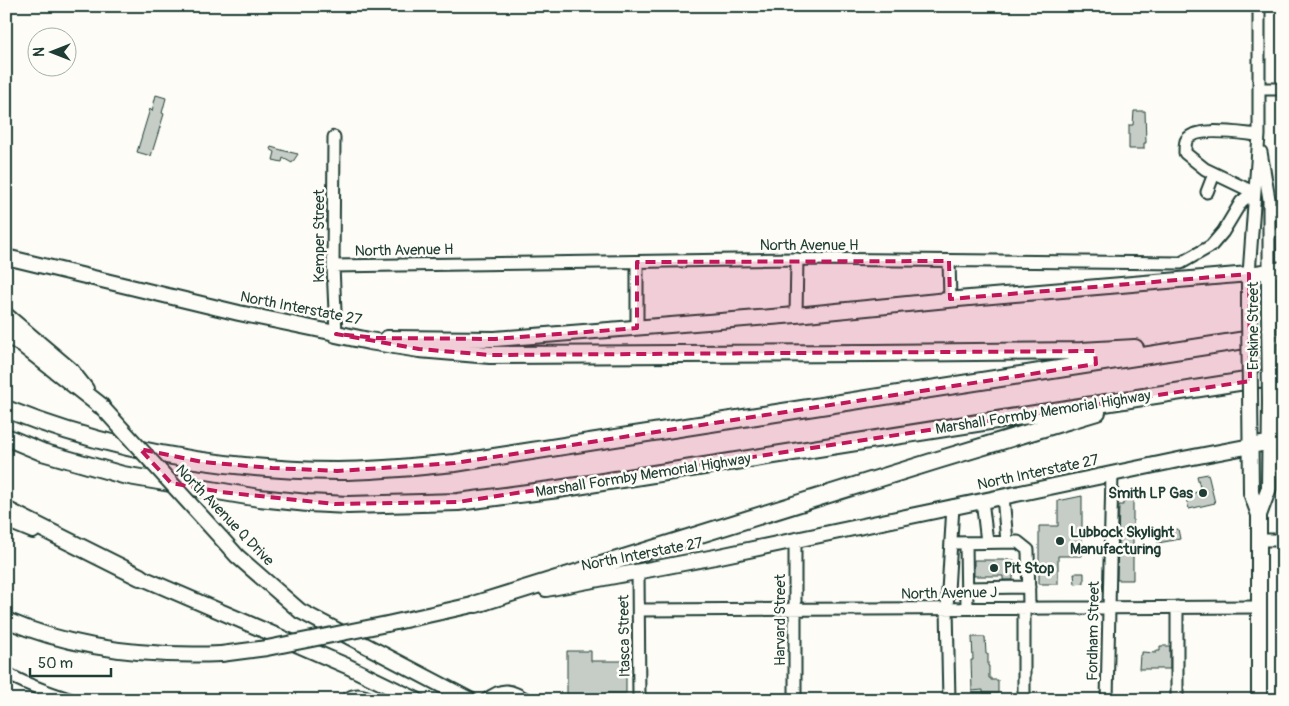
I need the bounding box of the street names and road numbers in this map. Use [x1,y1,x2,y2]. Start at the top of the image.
street label: Kemper Street [310,188,329,283]
street label: North Avenue H [760,236,858,255]
street label: North Avenue H [354,240,454,261]
street label: Erskine Street [1244,281,1263,370]
street label: North Interstate 27 [238,287,363,330]
street label: Marshall Formby Memorial Highway [934,386,1153,439]
street label: Marshall Formby Memorial Highway [534,449,753,502]
street label: North Interstate 27 [976,450,1101,495]
street label: North Avenue Q Drive [171,461,278,570]
street label: North Interstate 27 [580,533,705,576]
street label: Harvard Street [771,573,790,666]
street label: Fordham Street [1083,580,1104,681]
street label: North Avenue J [901,583,997,604]
street label: Itasca Street [614,594,635,677]

